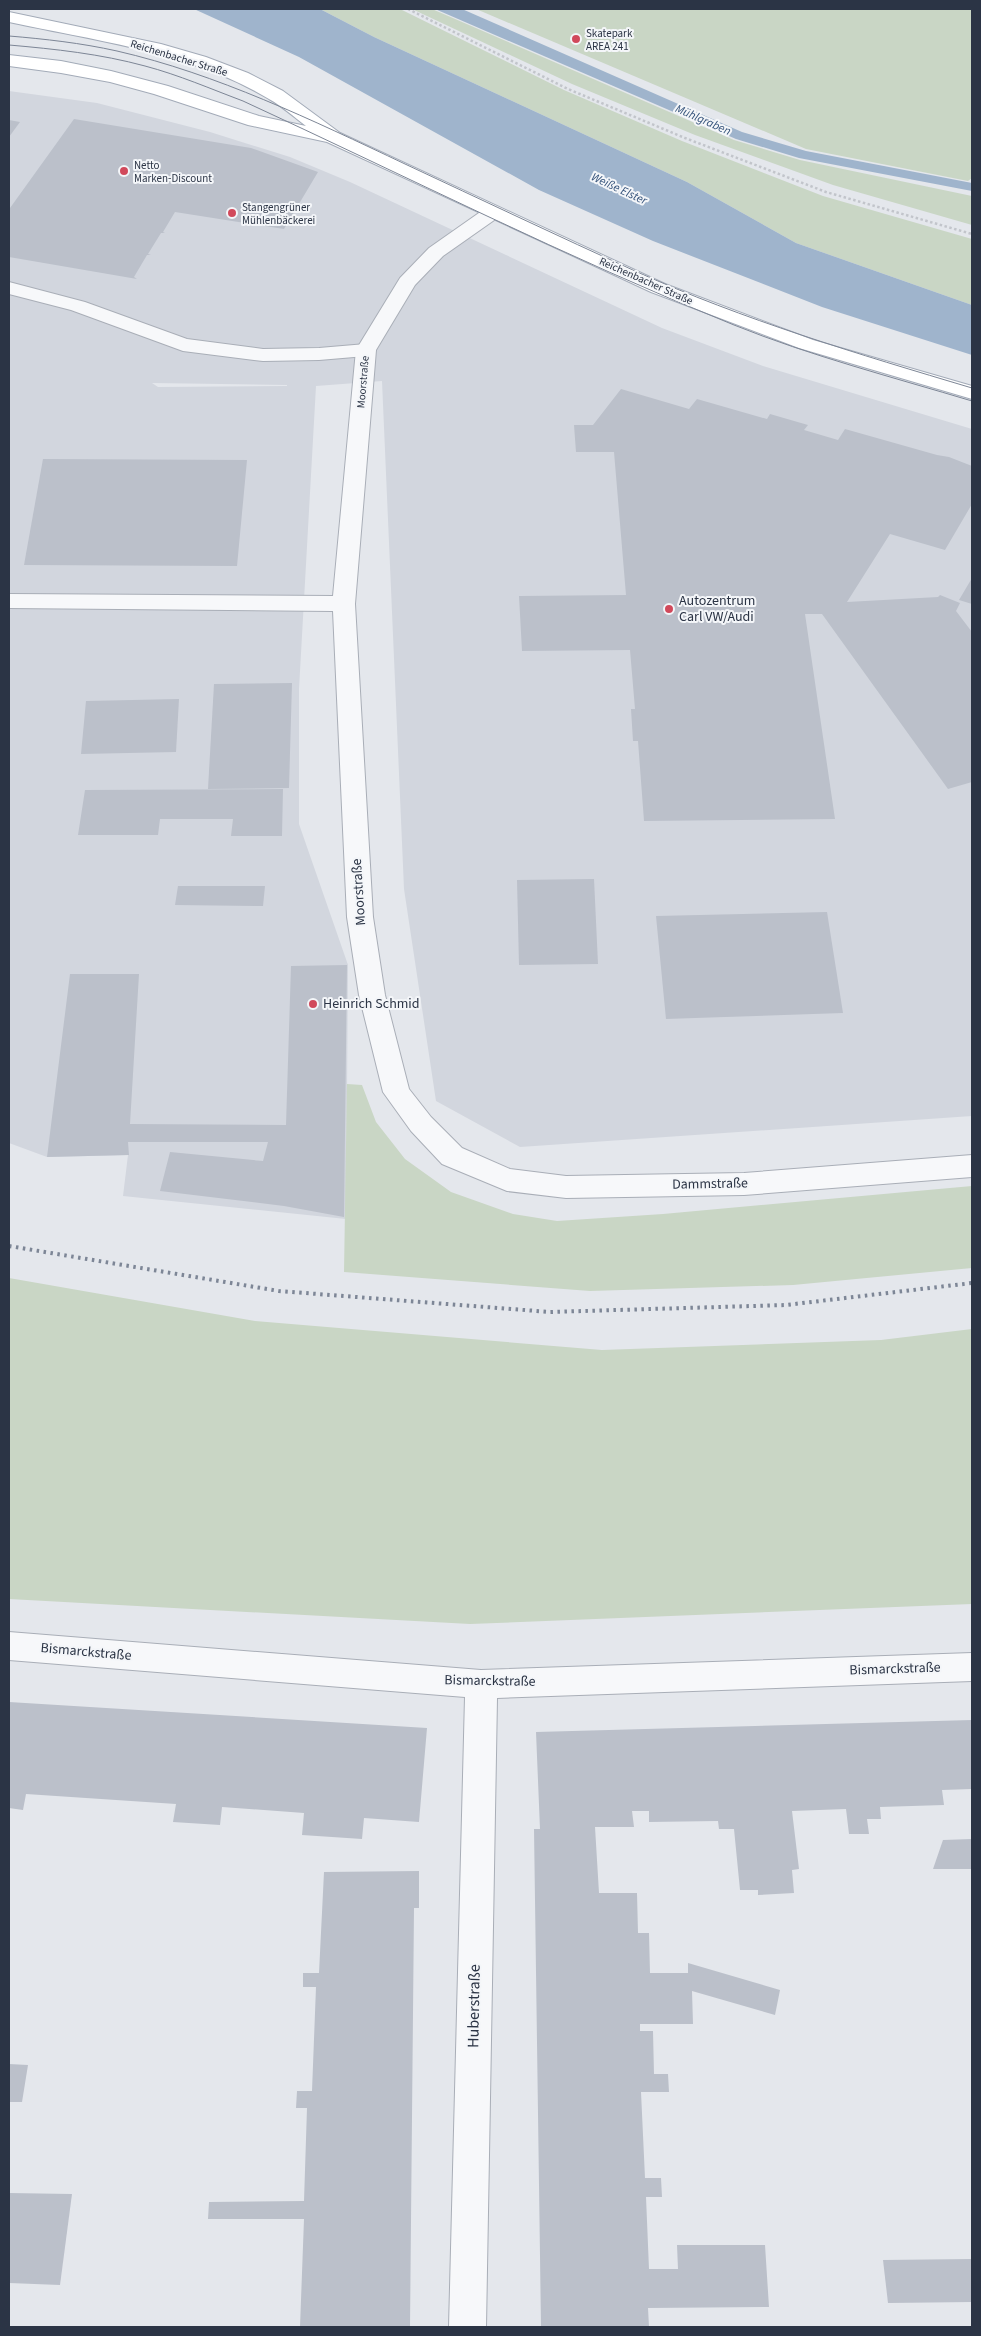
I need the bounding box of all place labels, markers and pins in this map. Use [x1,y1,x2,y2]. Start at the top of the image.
place label: Skatepark AREA 241 [586,26,633,54]
marker: Skatepark AREA 241 [570,33,582,45]
place label: Netto Marken-Discount [134,158,212,186]
marker: Netto Marken-Discount [118,165,130,177]
place label: Stangengrüner Mühlenbäckerei [242,200,315,228]
marker: Stangengrüner Mühlenbäckerei [226,207,238,219]
place label: Autozentrum Carl VW/Audi [679,591,755,627]
marker: Autozentrum Carl VW/Audi [663,603,675,615]
place label: Heinrich Schmid [323,994,420,1014]
marker: Heinrich Schmid [307,998,319,1010]

